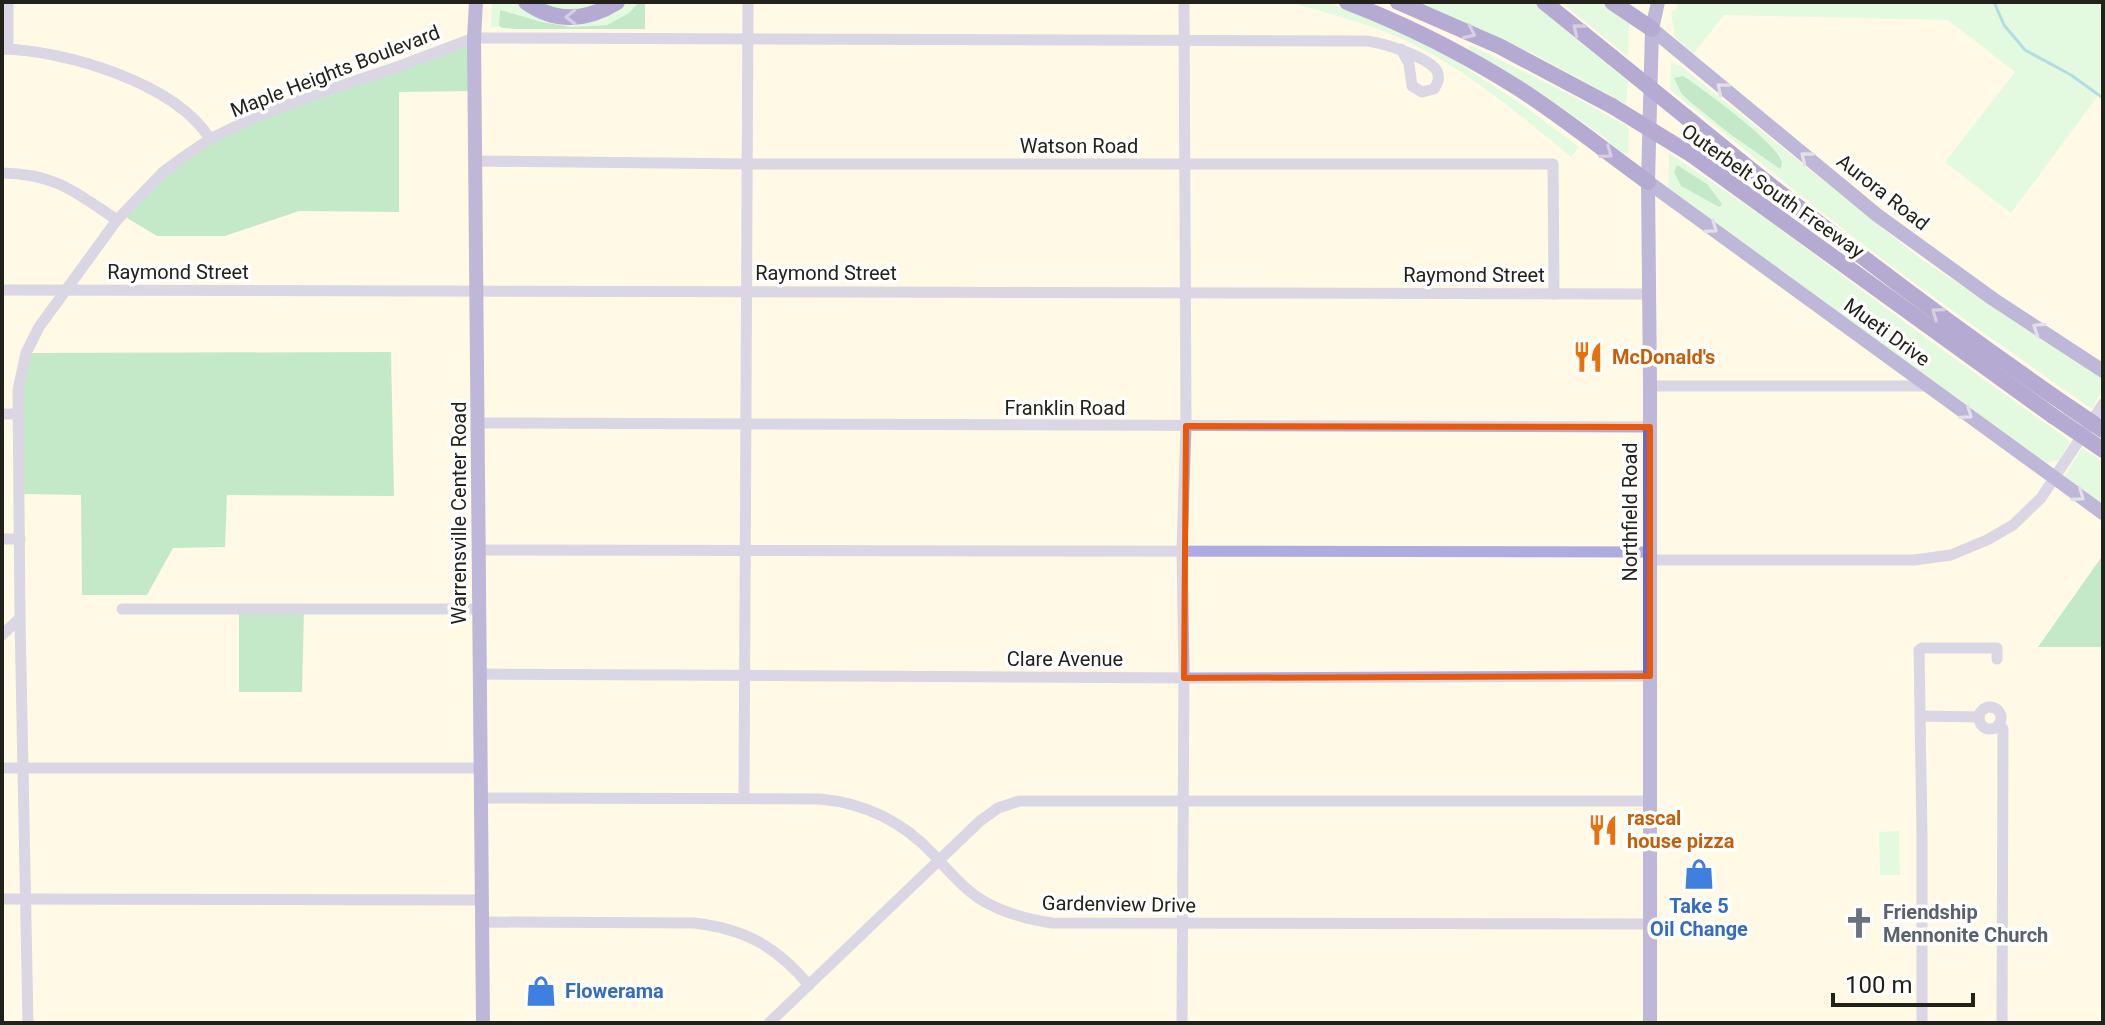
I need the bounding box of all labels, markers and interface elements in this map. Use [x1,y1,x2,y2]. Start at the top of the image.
one-way arrow [564,8,577,25]
street label: Maple Heights Boulevard [227,20,443,122]
one-way arrow [1462,23,1476,39]
one-way arrow [1572,25,1587,39]
one-way arrow [1717,83,1731,98]
street label: Outerbelt South Freeway [1677,119,1869,264]
street label: Watson Road [1020,134,1138,158]
one-way arrow [1598,143,1613,157]
street label: Aurora Road [1832,149,1934,235]
one-way arrow [1801,152,1815,167]
one-way arrow [1703,218,1717,233]
street label: Raymond Street [107,260,249,284]
street label: Raymond Street [755,261,897,285]
street label: Raymond Street [1403,263,1545,287]
street label: Mueti Drive [1839,293,1935,371]
one-way arrow [1931,308,1946,323]
one-way arrow [2032,323,2046,338]
restaurant icon: McDonald's [1571,340,1605,374]
place label: McDonald's [1612,345,1715,369]
street label: Franklin Road [1005,396,1125,420]
street label: Warrensville Center Road [447,402,471,624]
one-way arrow [1958,405,1973,419]
street label: Northfield Road [1618,442,1642,582]
one-way arrow [2070,486,2085,501]
street label: Clare Avenue [1007,647,1123,671]
place label: rascal house pizza [1627,806,1735,853]
restaurant icon: rascal house pizza [1586,813,1620,847]
shop icon: Take 5 Oil Change [1682,857,1716,891]
street label: Gardenview Drive [1042,891,1196,917]
place label: Take 5 Oil Change [1650,894,1748,941]
place label: Friendship Mennonite Church [1883,900,2048,947]
church icon: Friendship Mennonite Church [1842,906,1876,940]
scale bar [1833,957,1973,1007]
text: 100 m [1845,971,1912,999]
shop icon: Flowerama [524,974,558,1008]
place label: Flowerama [565,979,664,1003]

